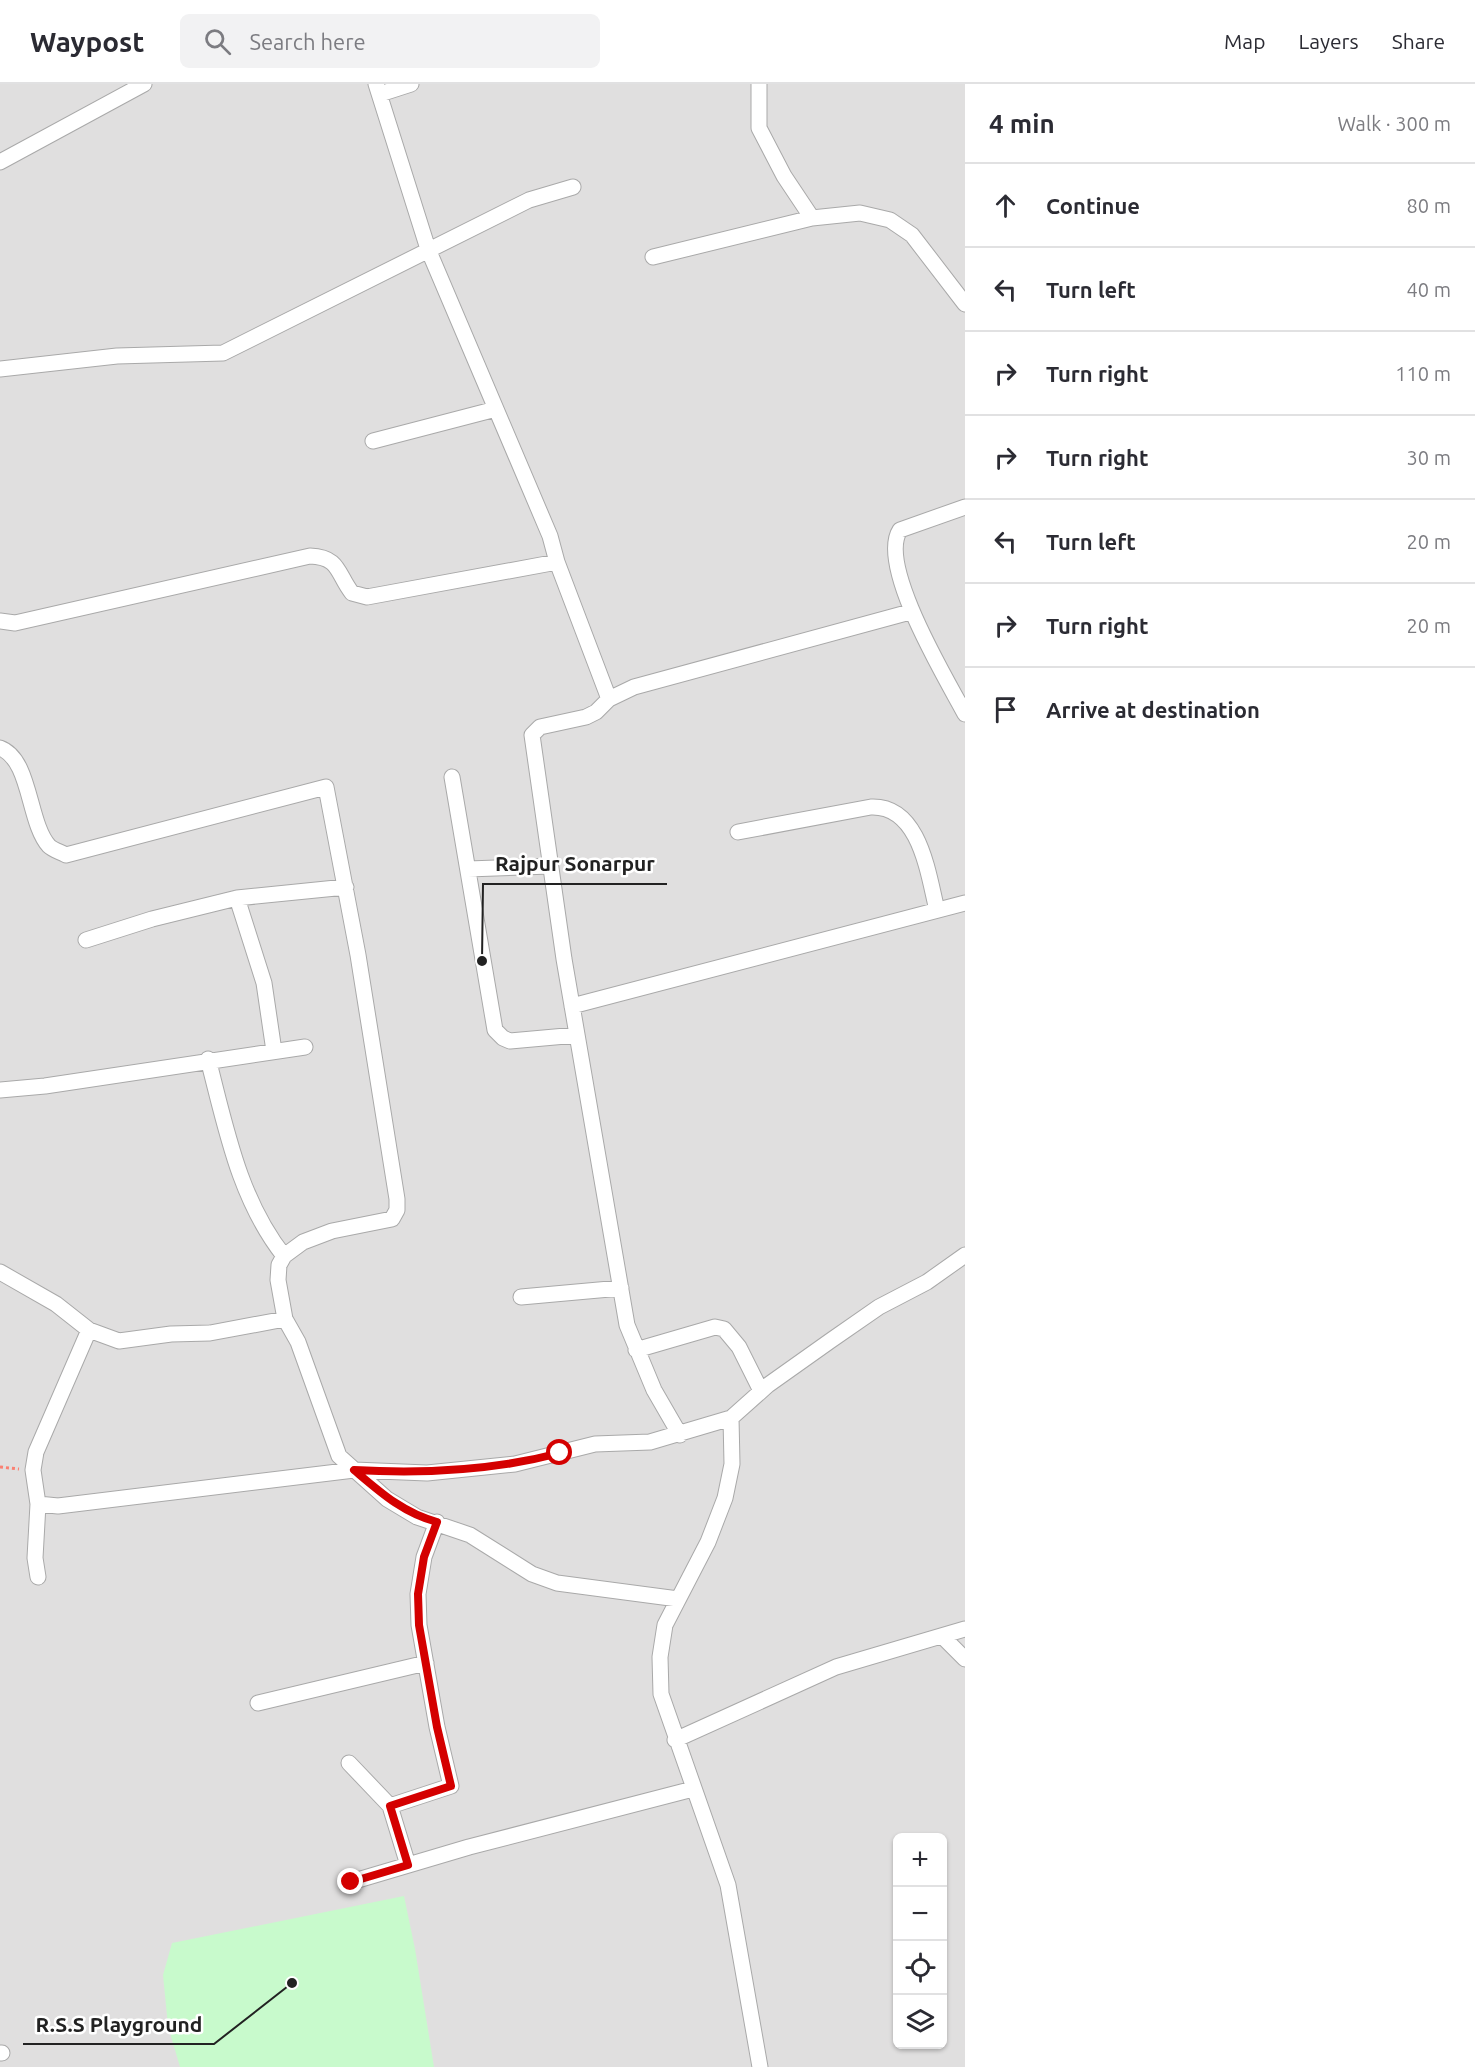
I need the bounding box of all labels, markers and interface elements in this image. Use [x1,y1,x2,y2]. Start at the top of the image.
search box [180,14,600,68]
icon: search [201,25,234,58]
text: Waypost [30,26,144,57]
text: Search here [249,29,366,54]
text: Map [1224,29,1265,53]
text: Layers [1298,29,1359,53]
text: Share [1392,29,1445,53]
text: 4 min [989,109,1055,138]
text: Walk · 300 m [1338,112,1451,135]
icon: ahead [989,189,1022,222]
text: Continue [1046,193,1140,218]
text: 80 m [1407,194,1451,217]
icon: left [989,273,1022,306]
text: Turn left [1046,277,1136,302]
text: 40 m [1407,278,1451,301]
icon: right [989,357,1022,390]
text: Turn right [1046,361,1148,386]
text: 110 m [1395,362,1451,385]
icon: right [989,441,1022,474]
text: Turn right [1046,445,1148,470]
text: 30 m [1407,446,1451,469]
icon: left [989,525,1022,558]
text: Turn left [1046,529,1136,554]
text: 20 m [1407,530,1451,553]
icon: right [989,609,1022,642]
text: Turn right [1046,613,1148,638]
text: 20 m [1407,614,1451,637]
icon: arrive [989,693,1022,726]
text: Arrive at destination [1046,697,1260,722]
callout: Rajpur Sonarpur [483,845,667,884]
text: Rajpur Sonarpur [495,851,655,875]
route start [546,1439,572,1465]
map controls [893,1833,947,2049]
button: + [893,1833,947,1887]
route end [337,1868,363,1894]
button: − [893,1887,947,1941]
button: locate [893,1941,947,1995]
button: layers [893,1995,947,2049]
callout: R.S.S Playground [23,2005,214,2044]
text: R.S.S Playground [36,2012,202,2036]

